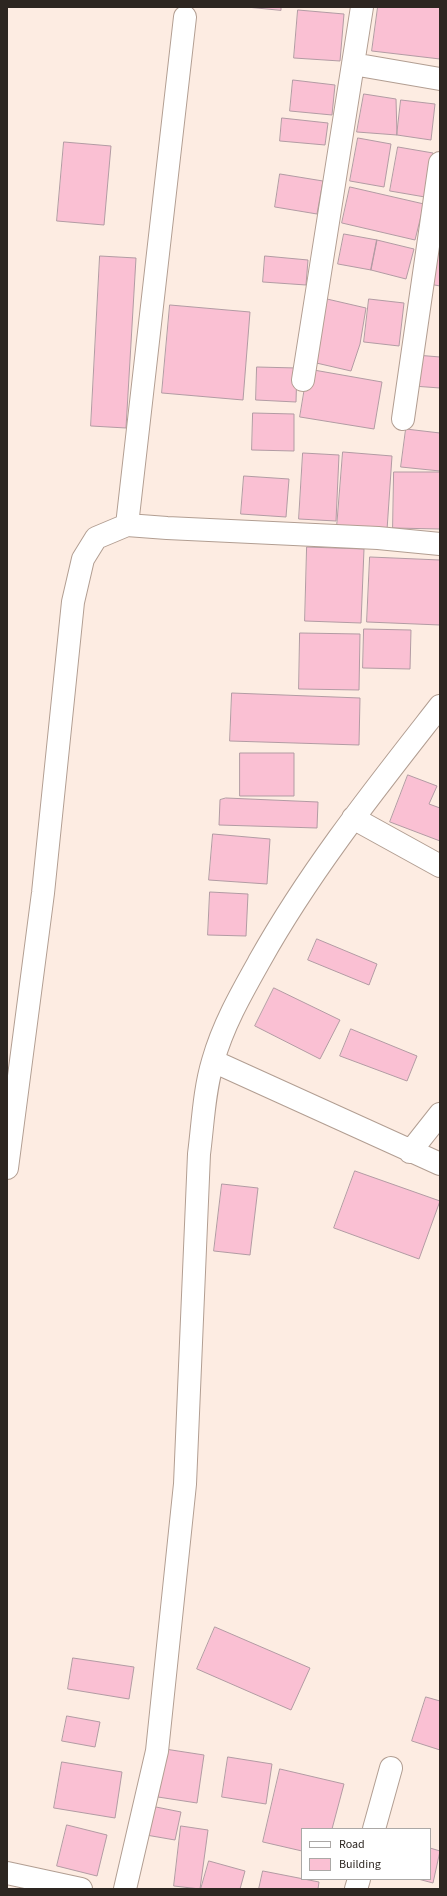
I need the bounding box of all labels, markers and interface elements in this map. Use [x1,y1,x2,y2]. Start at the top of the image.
legend [301,1828,431,1880]
text: Road [339,1836,365,1853]
text: Building [339,1856,381,1873]

